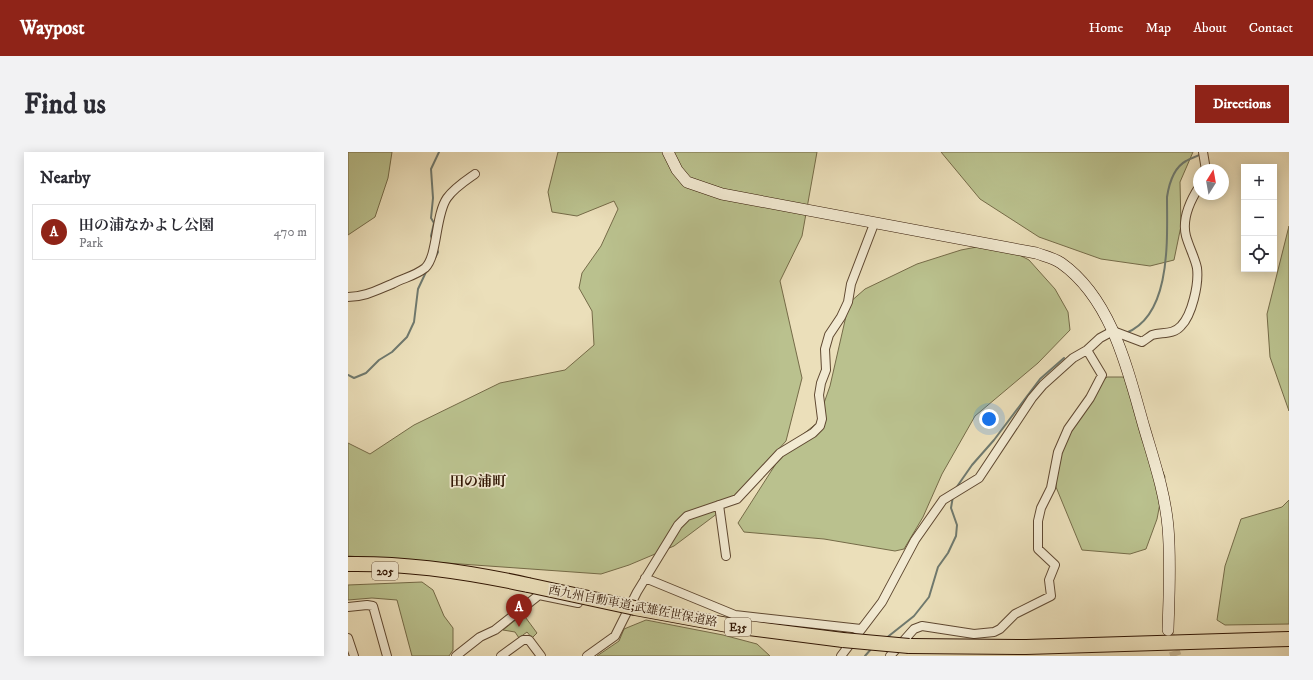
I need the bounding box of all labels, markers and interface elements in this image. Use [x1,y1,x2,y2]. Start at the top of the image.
text: Waypost [20,17,84,40]
text: Home [1089,19,1123,37]
text: Map [1145,19,1171,37]
text: About [1193,19,1227,37]
text: Contact [1249,19,1293,37]
button: Directions [1195,85,1289,123]
text: Find us [24,87,106,122]
north arrow [1193,164,1229,200]
map controls [1241,164,1277,272]
button: + [1241,164,1277,200]
text: Nearby [40,167,90,189]
button: − [1241,200,1277,236]
text: 田の浦なかよし公園 [79,216,214,235]
text: A [50,224,58,240]
text: 470 m [274,224,307,240]
text: Park [79,235,103,251]
button: locate [1241,236,1277,272]
your location [979,409,999,429]
district label: 田の浦町 [450,473,507,491]
road number: 205 [372,562,398,580]
street label: 西九州自動車道;武雄佐世保道路 [547,583,719,630]
pin: A [506,594,532,627]
road number: E35 [725,618,751,636]

